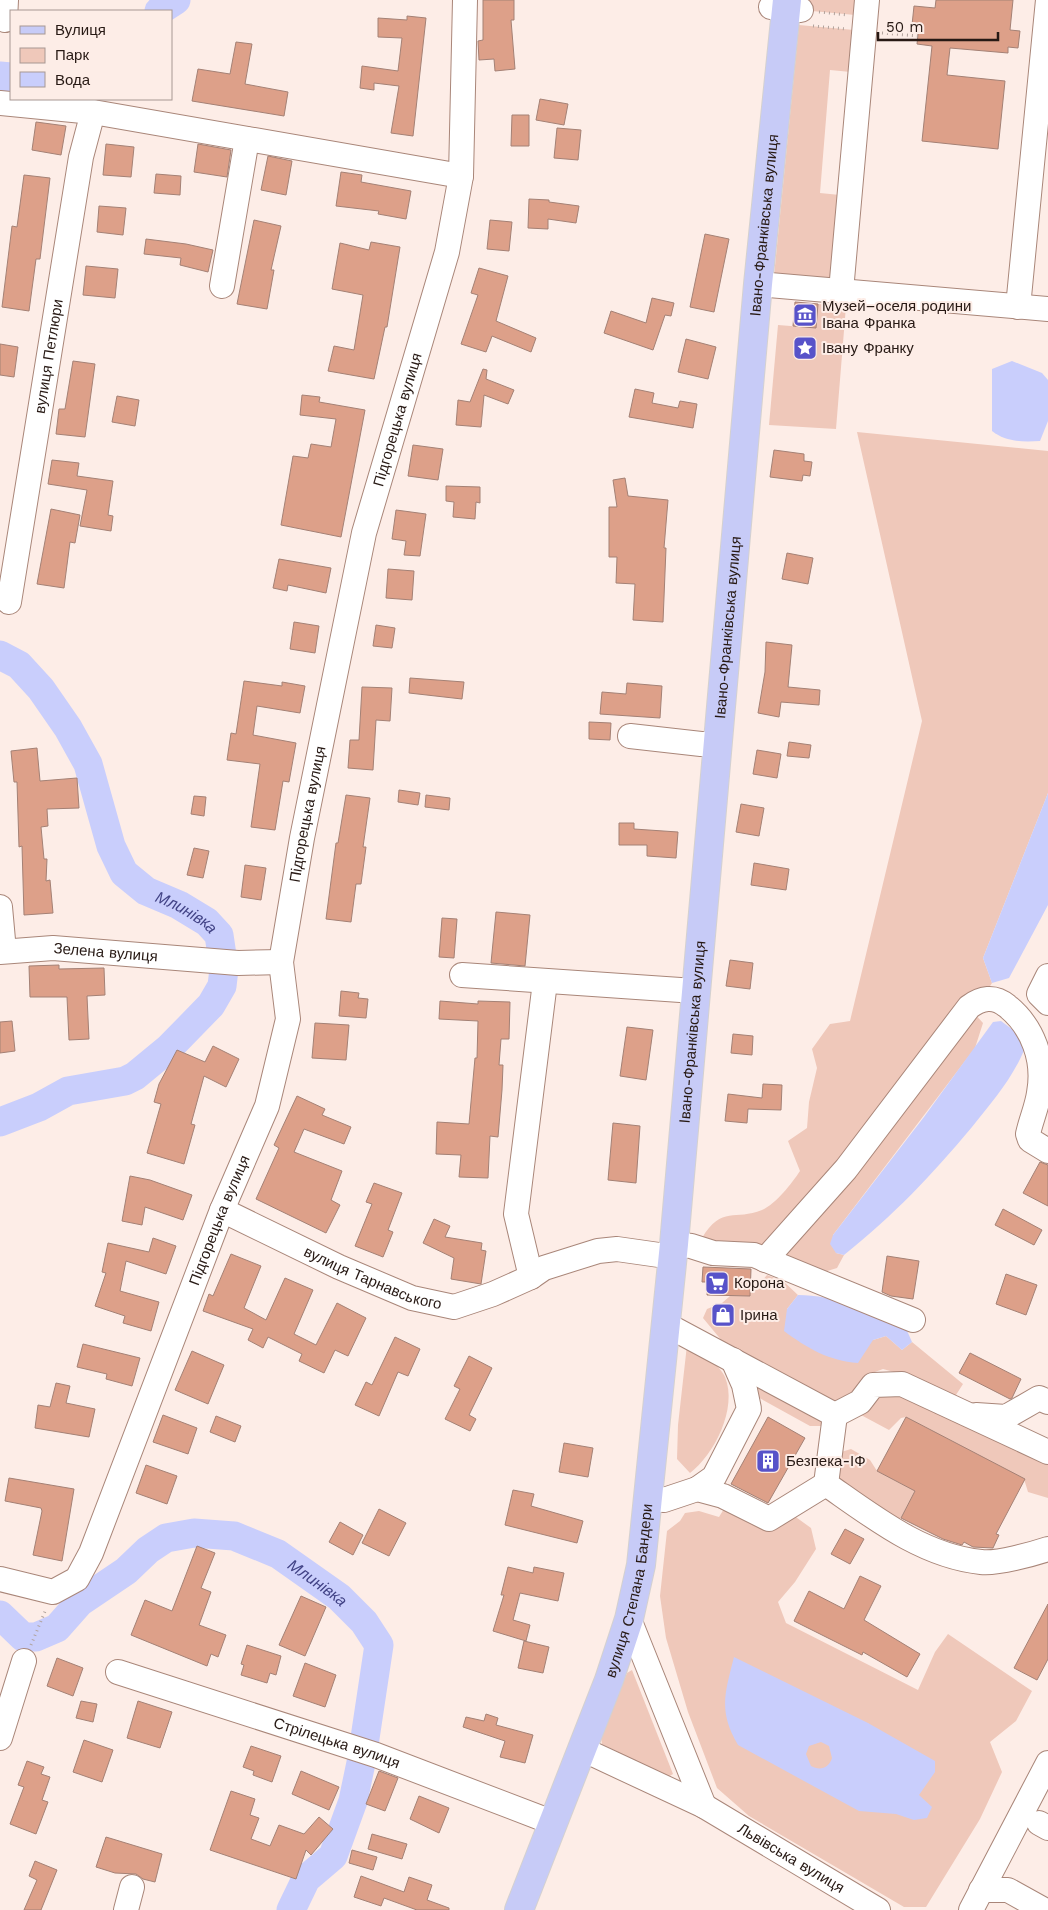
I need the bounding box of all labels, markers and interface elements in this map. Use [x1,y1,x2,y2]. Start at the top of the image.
legend [10,10,172,100]
scale bar [878,10,998,42]
text: 50 m [886,18,923,36]
text: Вулиця [55,21,106,39]
text: Парк [55,46,89,64]
text: Вода [55,71,91,89]
street label: Івано-Франківська вулиця [746,133,782,317]
place label: Музей–оселя родини Івана Франка [822,297,971,332]
street label: вулиця Петлюри [31,298,67,415]
museum icon: Музей–оселя родини Івана Франка [792,302,818,328]
place icon: Івану Франку [792,335,818,361]
place label: Івану Франку [822,339,914,357]
street label: Підгорецька вулиця [369,351,426,489]
street label: Івано-Франківська вулиця [711,536,745,720]
street label: Підгорецька вулиця [286,744,329,884]
water label: Млинівка [153,887,222,937]
street label: Зелена вулиця [53,939,158,965]
street label: Івано-Франківська вулиця [676,940,709,1124]
street label: Підгорецька вулиця [185,1153,254,1288]
street label: вулиця Тарнавського [301,1242,443,1313]
supermarket icon: Корона [704,1270,730,1296]
place label: Корона [734,1274,785,1292]
shop icon: Ірина [710,1302,736,1328]
place label: Ірина [740,1306,778,1324]
building icon: Безпека-ІФ [755,1448,781,1474]
place label: Безпека-ІФ [786,1452,866,1470]
street label: вулиця Степана Бандери [601,1503,656,1680]
water label: Млинівка [285,1555,352,1610]
street label: Стрілецька вулиця [271,1714,403,1772]
street label: Львівська вулиця [734,1819,848,1897]

